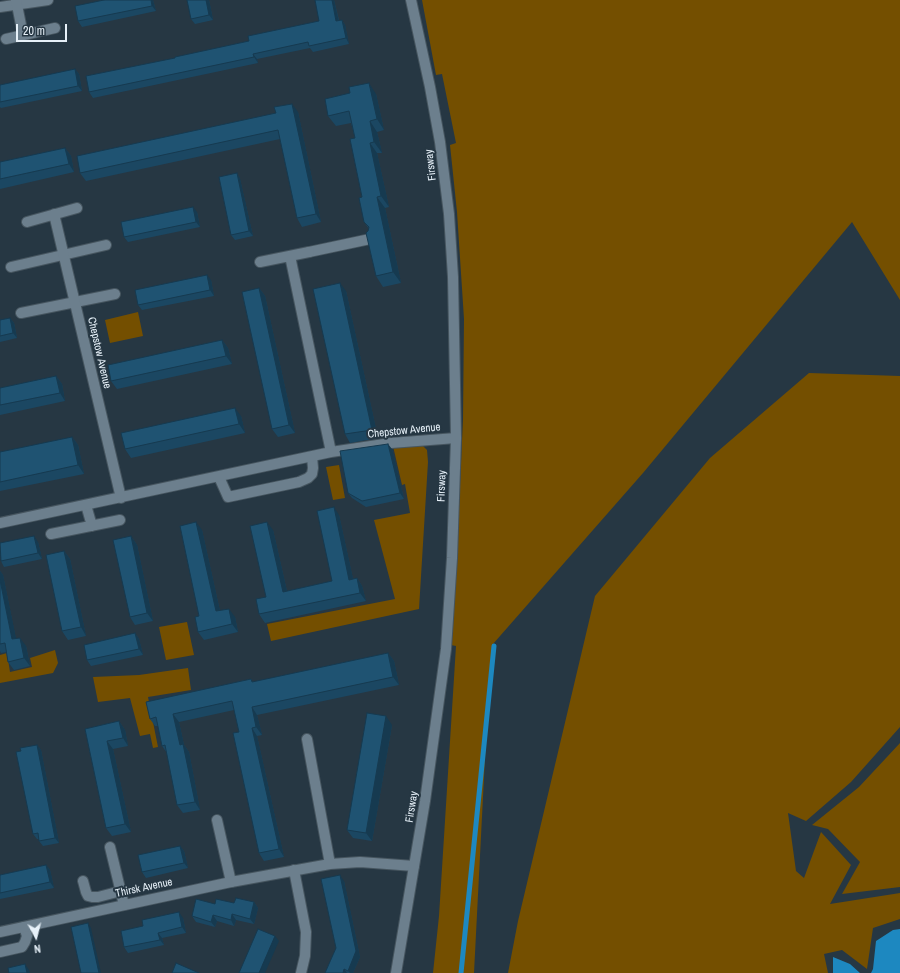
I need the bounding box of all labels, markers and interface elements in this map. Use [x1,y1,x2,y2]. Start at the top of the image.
scale bar [18,16,69,42]
text: 20 m [23,23,45,39]
street label: Firsway [423,149,439,181]
street label: Chepstow Avenue [84,316,114,390]
street label: Chepstow Avenue [367,421,441,441]
street label: Firsway [435,470,449,502]
street label: Firsway [403,790,421,824]
street label: Thirsk Avenue [114,876,174,900]
north arrow [16,917,56,957]
text: N [33,942,42,956]

